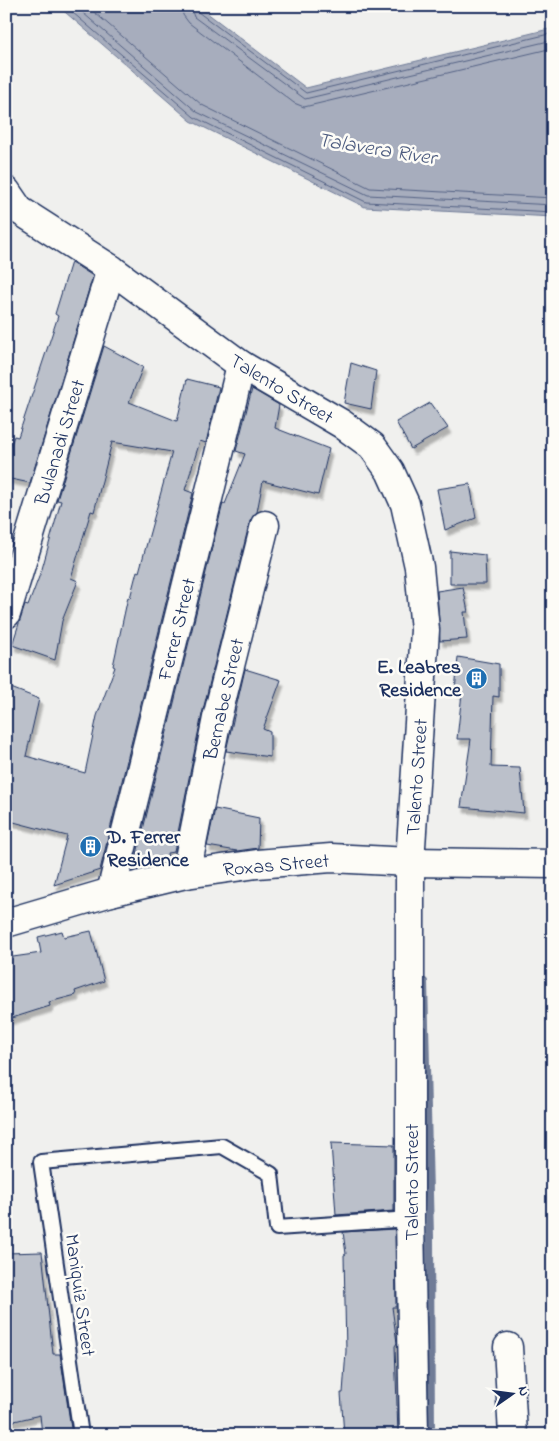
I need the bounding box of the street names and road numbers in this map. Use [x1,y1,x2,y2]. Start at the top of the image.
street label: Talento Street [223,348,339,433]
street label: Bulanadi Street [28,376,94,510]
street label: Ferrer Street [151,575,205,685]
street label: Bernabe Street [197,636,254,764]
street label: Talento Street [400,718,437,837]
street label: Roxas Street [222,847,331,886]
street label: Talento Street [399,1123,428,1240]
street label: Maniquiz Street [56,1232,102,1359]

